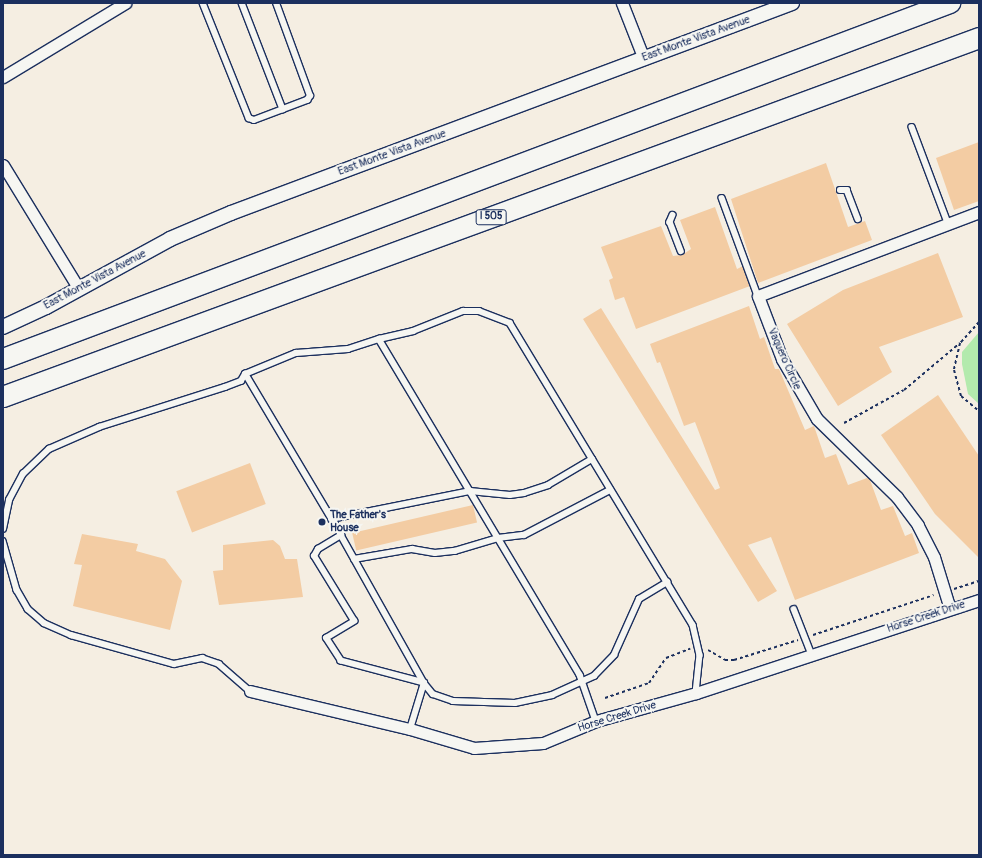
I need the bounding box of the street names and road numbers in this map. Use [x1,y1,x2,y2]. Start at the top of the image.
street label: East Monte Vista Avenue [640,13,752,65]
street label: East Monte Vista Avenue [336,127,448,179]
road number: I 505 [475,209,507,225]
street label: East Monte Vista Avenue [42,247,148,313]
street label: Vaquero Circle [765,326,803,392]
street label: Horse Creek Drive [885,598,967,636]
street label: Horse Creek Drive [576,699,658,735]

